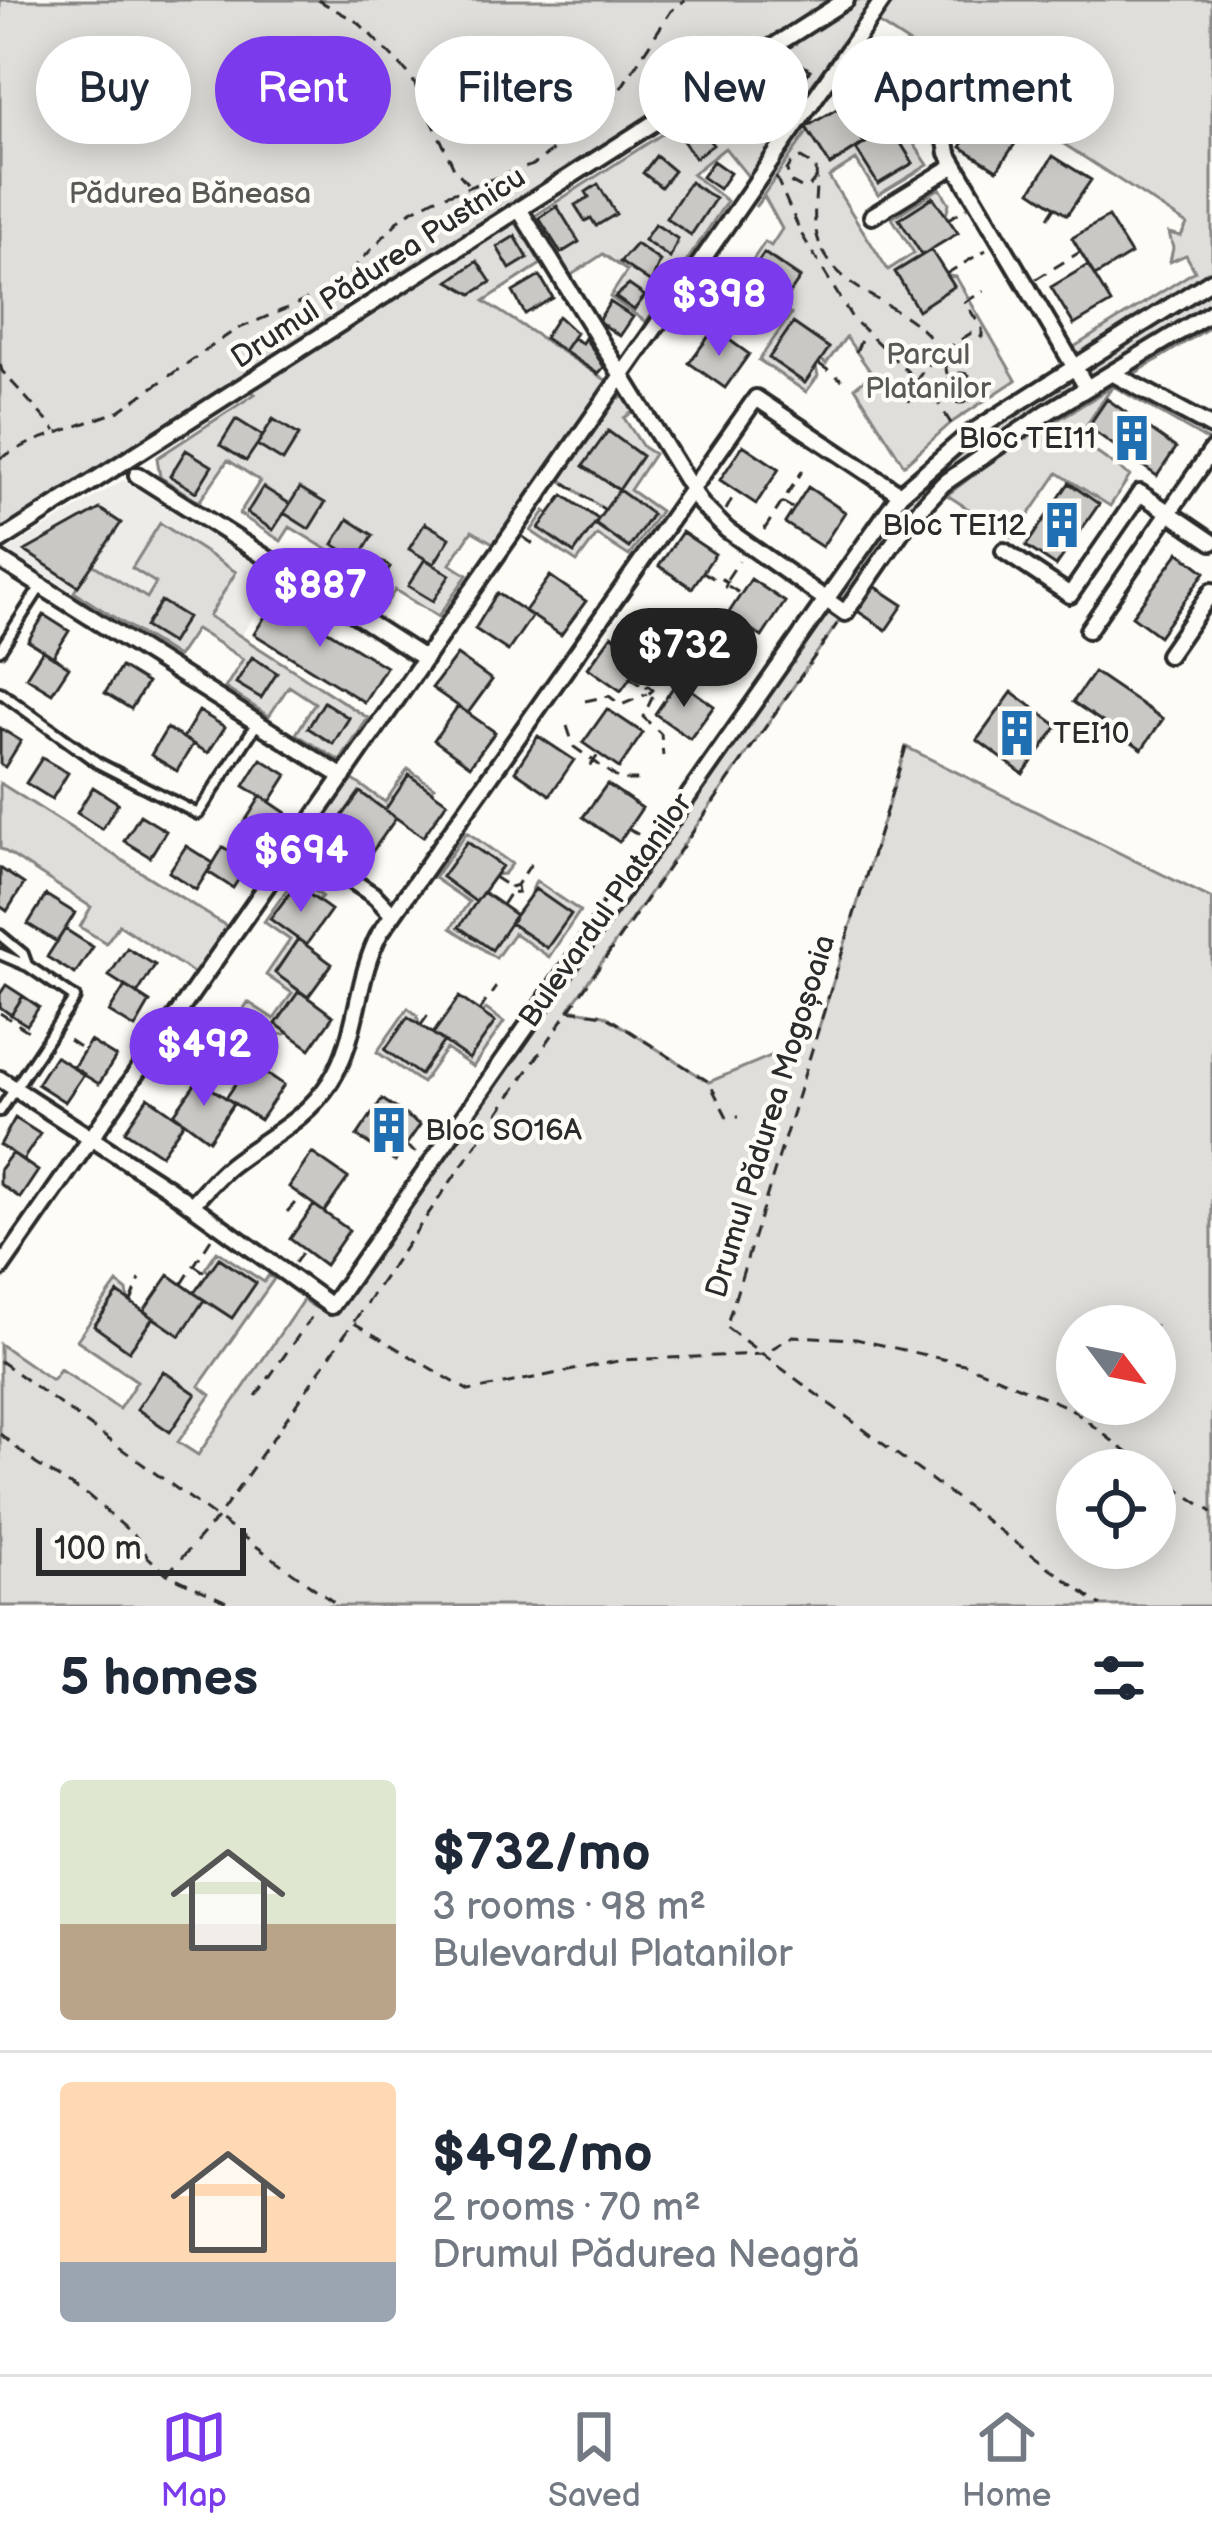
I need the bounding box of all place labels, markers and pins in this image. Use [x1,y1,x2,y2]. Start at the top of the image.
pin: $398 [648,257,790,359]
building icon: Bloc TEI11 [1107,413,1157,463]
place label: Bloc TEI11 [958,421,1096,457]
building icon: Bloc TEI12 [1037,500,1087,550]
place label: Bloc TEI12 [882,508,1026,544]
pin: $887 [249,548,391,650]
pin: $732 [613,608,755,710]
building icon: TEI10 [992,708,1042,758]
place label: TEI10 [1053,716,1129,752]
pin: $694 [230,813,372,915]
pin: $492 [133,1007,275,1109]
building icon: Bloc SO16A [364,1105,414,1155]
place label: Bloc SO16A [425,1113,582,1149]

